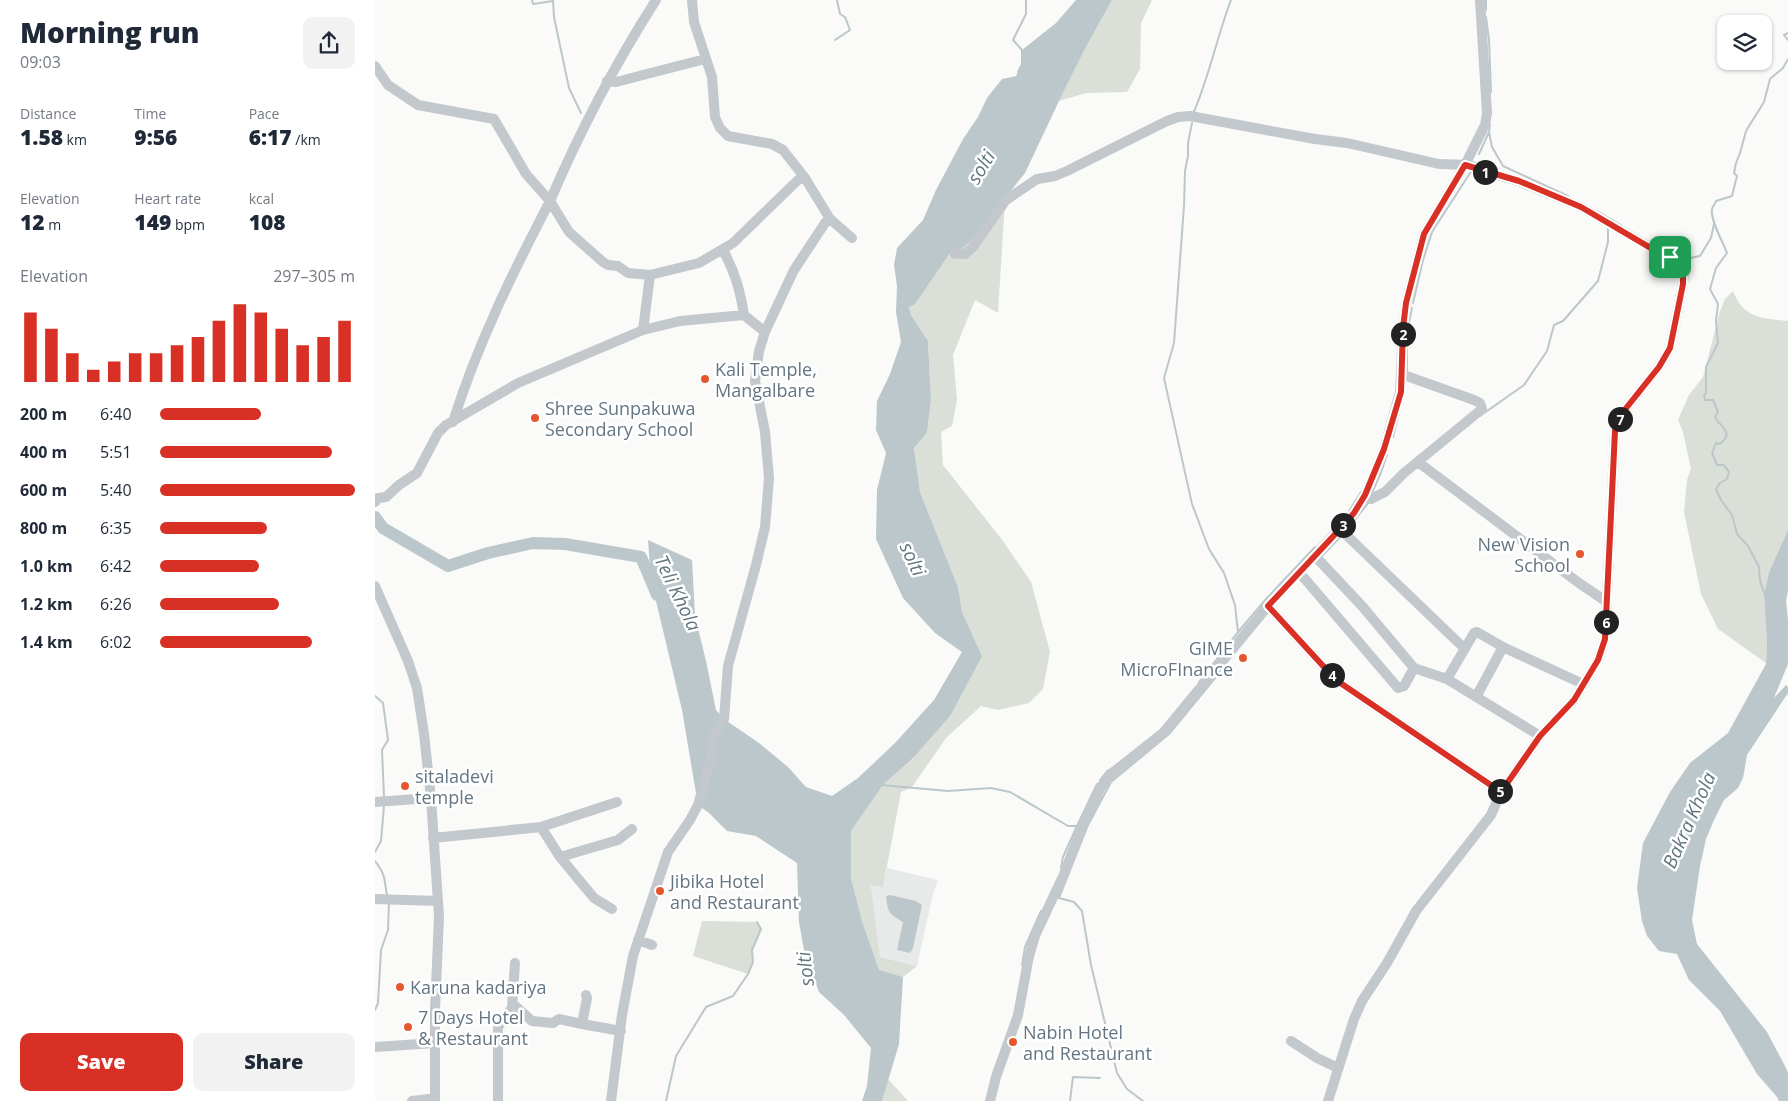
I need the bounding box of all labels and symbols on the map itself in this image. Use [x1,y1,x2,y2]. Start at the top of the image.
water label: solti [961,144,1002,189]
pin: 1 [1473,160,1497,184]
pin [1649,236,1691,278]
pin: 2 [1391,322,1415,346]
place label: Kali Temple, Mangalbare [715,357,817,402]
marker: Kali Temple, Mangalbare [699,373,711,385]
place label: Shree Sunpakuwa Secondary School [545,396,696,441]
pin: 7 [1607,406,1633,432]
marker: Shree Sunpakuwa Secondary School [529,412,541,424]
pin: 3 [1331,512,1355,538]
place label: New Vision School [1477,532,1570,577]
water label: solti [894,538,933,581]
marker: New Vision School [1574,548,1586,560]
water label: Teli Khola [648,551,708,635]
pin: 6 [1593,610,1619,634]
place label: GIME MicroFInance [1120,636,1233,681]
marker: GIME MicroFInance [1237,652,1249,664]
pin: 4 [1319,662,1345,688]
place label: sitaladevi temple [415,764,494,809]
water label: Bakra Khola [1656,768,1722,872]
pin: 5 [1487,778,1513,804]
marker: sitaladevi temple [399,780,411,792]
place label: Jibika Hotel and Restaurant [668,869,799,914]
marker: Jibika Hotel and Restaurant [654,885,666,897]
water label: solti [790,949,820,988]
place label: Karuna kadariya [410,975,547,999]
marker: Karuna kadariya [394,981,406,993]
place label: 7 Days Hotel & Restaurant [418,1005,528,1050]
place label: Nabin Hotel and Restaurant [1023,1020,1152,1065]
marker: 7 Days Hotel & Restaurant [402,1021,414,1033]
marker: Nabin Hotel and Restaurant [1007,1036,1019,1048]

